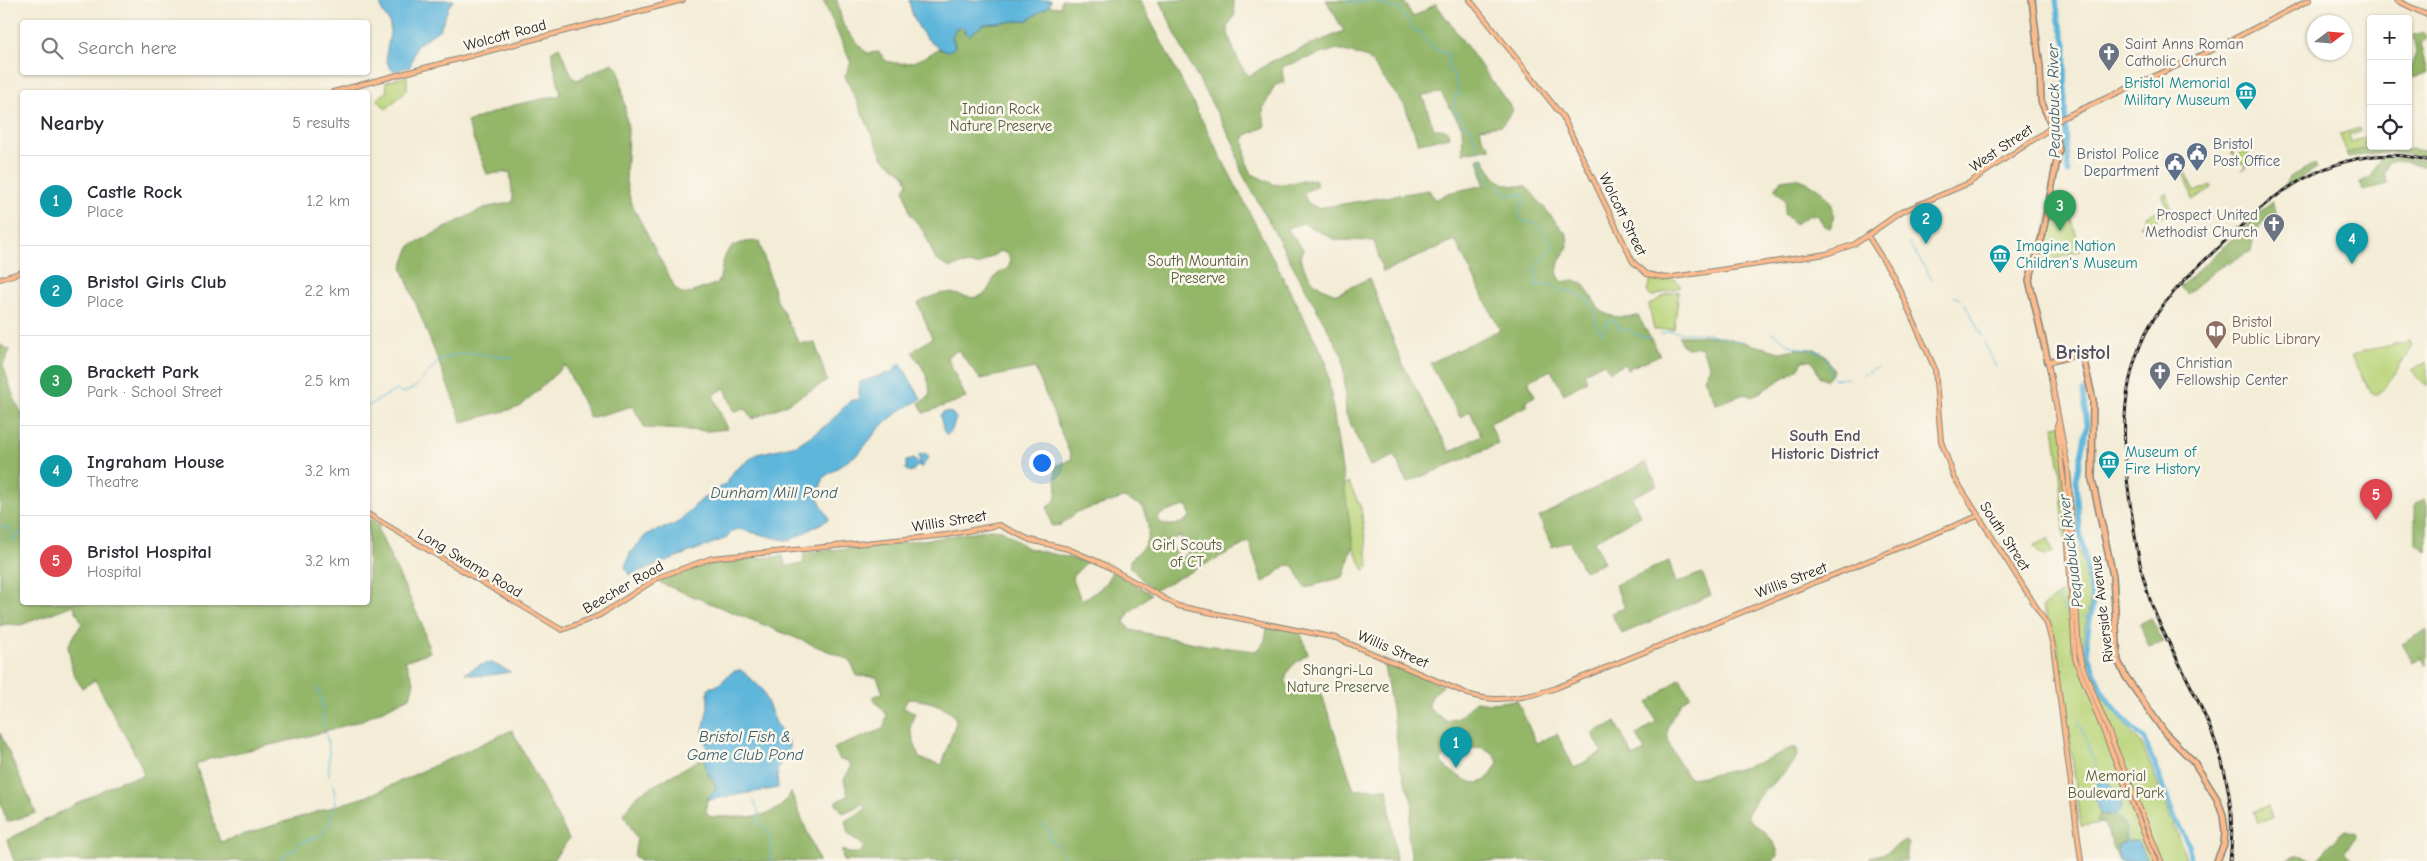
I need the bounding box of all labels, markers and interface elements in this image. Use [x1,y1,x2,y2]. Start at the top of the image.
street label: Wolcott Road [462,15,548,55]
north arrow [2307,15,2352,60]
map controls [2367,15,2412,150]
button: + [2367,15,2412,60]
search box [20,20,370,75]
icon: search [38,34,66,62]
place label: Saint Anns Roman Catholic Church [2125,35,2244,70]
text: Search here [78,37,177,59]
church icon: Saint Anns Roman Catholic Church [2097,41,2121,72]
water label: Pequabuck River [2044,43,2064,158]
button: − [2367,60,2412,105]
place label: Bristol Memorial Military Museum [2124,74,2230,109]
museum icon: Bristol Memorial Military Museum [2234,80,2258,111]
park label: Indian Rock Nature Preserve [950,100,1053,135]
button: locate [2367,105,2412,150]
text: Nearby [40,111,104,135]
text: 5 results [292,114,350,132]
street label: West Street [1966,120,2037,176]
place label: Bristol Post Office [2213,135,2281,170]
public building icon: Bristol Post Office [2185,141,2209,172]
place label: Bristol Police Department [2077,145,2160,180]
public building icon: Bristol Police Department [2163,151,2187,182]
street label: Wolcott Street [1595,170,1651,259]
text: Castle Rock [87,181,182,203]
pin: 3 [2044,190,2076,231]
text: 1 [53,192,59,210]
text: 1.2 km [307,192,350,210]
text: Place [87,203,123,221]
pin: 2 [1910,203,1942,244]
place label: Prospect United Methodist Church [2145,206,2258,241]
church icon: Prospect United Methodist Church [2262,212,2286,243]
pin: 4 [2336,223,2368,264]
place label: Imagine Nation Children's Museum [2016,237,2138,272]
museum icon: Imagine Nation Children's Museum [1988,243,2012,274]
park label: South Mountain Preserve [1148,252,1248,287]
text: Bristol Girls Club [87,271,227,293]
text: 2 [52,282,60,300]
text: 2.2 km [304,282,350,300]
text: Place [87,293,123,311]
place label: Bristol Public Library [2232,313,2320,348]
library icon: Bristol Public Library [2204,319,2228,350]
district label: Bristol [2056,341,2110,364]
place label: Christian Fellowship Center [2176,354,2288,389]
church icon: Christian Fellowship Center [2148,360,2172,391]
text: Brackett Park [87,361,199,383]
text: 3 [52,372,60,390]
text: 2.5 km [304,372,350,390]
text: Park · School Street [87,383,222,401]
district label: South End Historic District [1771,427,1880,463]
place label: Museum of Fire History [2125,443,2200,478]
museum icon: Museum of Fire History [2097,449,2121,480]
your location [1029,450,1055,476]
text: Ingraham House [87,451,224,473]
text: 4 [52,462,60,480]
text: 3.2 km [305,462,350,480]
text: Theatre [87,473,139,491]
pin: 5 [2360,479,2392,520]
water label: Dunham Mill Pond [711,484,838,502]
water label: Pequabuck River [2055,493,2087,609]
street label: South Street [1976,498,2034,575]
street label: Willis Street [910,506,988,536]
street label: Long Swamp Road [414,525,526,601]
park label: Girl Scouts of CT [1152,536,1222,571]
text: Bristol Hospital [87,541,212,563]
text: 5 [52,552,60,570]
text: 3.2 km [305,552,350,570]
street label: Riverside Avenue [2086,554,2117,663]
street label: Beecher Road [579,557,667,617]
street label: Willis Street [1753,558,1830,602]
text: Hospital [87,563,142,581]
street label: Willis Street [1355,626,1432,672]
park label: Shangri-La Nature Preserve [1287,661,1390,696]
pin: 1 [1440,727,1472,768]
water label: Bristol Fish & Game Club Pond [687,728,804,764]
park label: Memorial Boulevard Park [2068,767,2165,802]

